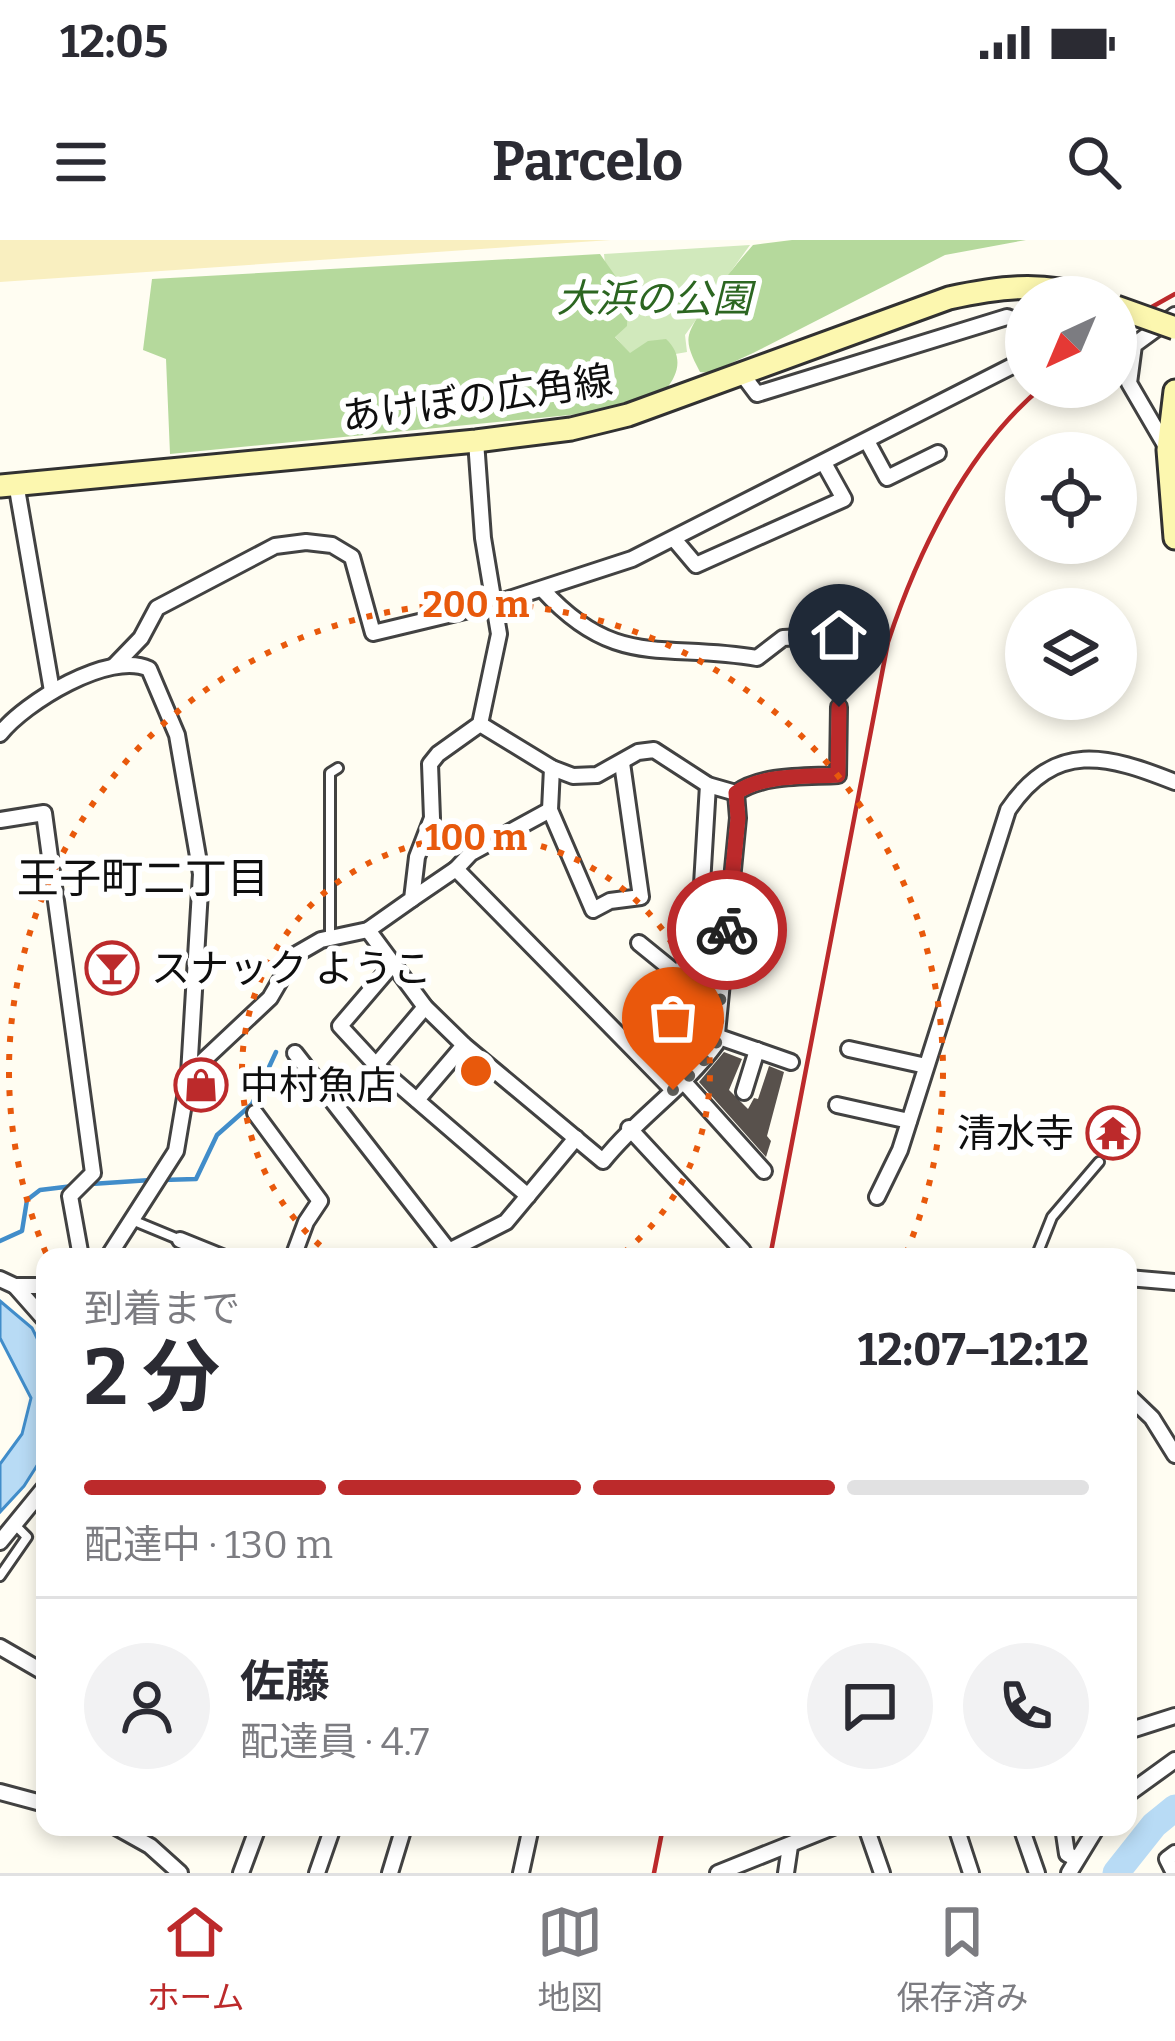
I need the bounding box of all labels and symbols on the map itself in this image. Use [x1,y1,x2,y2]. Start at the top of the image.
park label: 大浜の公園 [556,276,756,322]
north arrow [1005,276,1137,408]
street label: あけぼの広角線 [339,357,616,441]
text: 200 m [423,583,529,627]
pin [788,584,890,707]
text: 100 m [425,816,527,860]
district label: 王子町二丁目 [17,854,269,904]
courier [667,870,787,990]
bar icon: スナック ようこ [84,940,140,996]
place label: スナック ようこ [151,946,432,992]
pin [622,967,724,1090]
centre of rings [455,1050,497,1092]
shop icon: 中村魚店 [173,1057,229,1113]
place label: 中村魚店 [240,1063,396,1109]
temple icon: 清水寺 [1085,1105,1141,1161]
place label: 清水寺 [957,1111,1074,1157]

